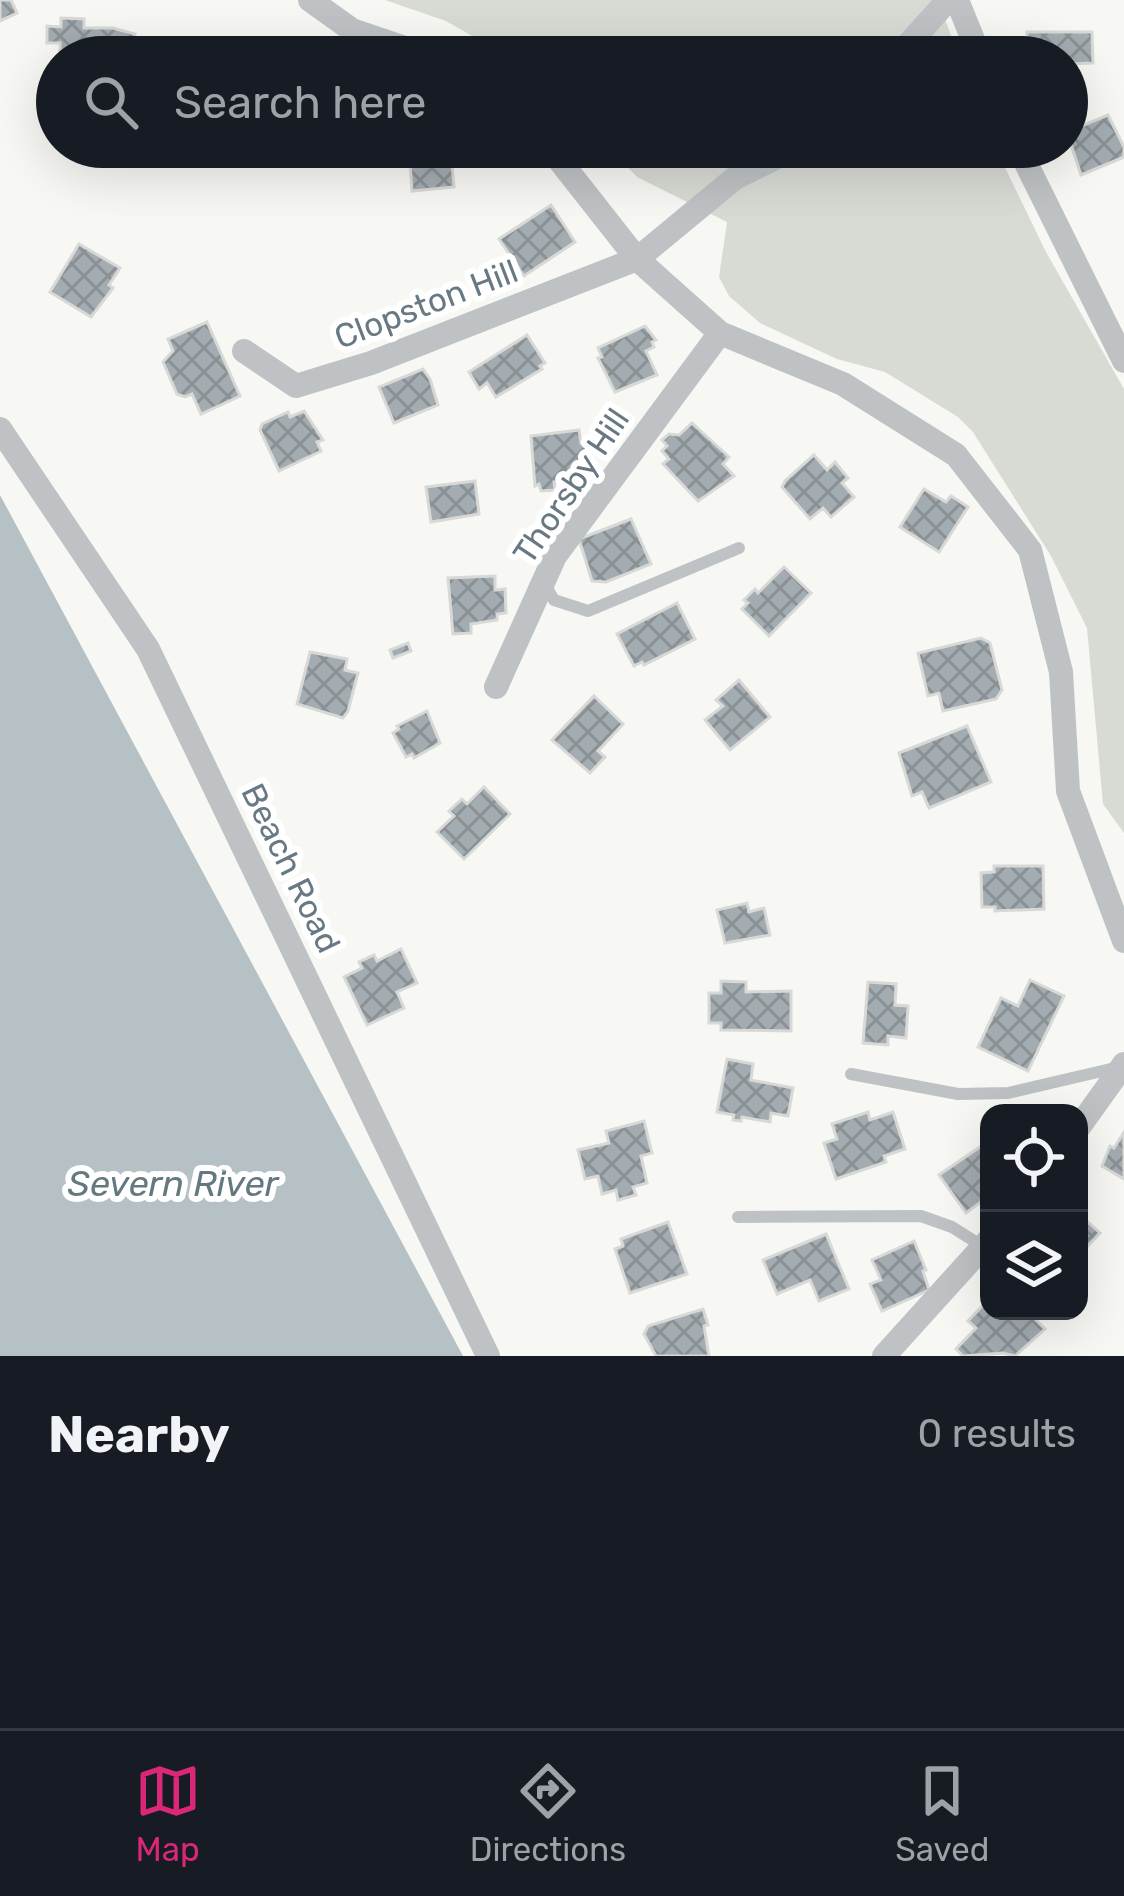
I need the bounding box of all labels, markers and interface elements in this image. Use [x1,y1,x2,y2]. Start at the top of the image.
search box [36,36,1088,168]
icon: search [78,69,144,135]
text: Search here [174,76,426,129]
street label: Clopston Hill [329,251,523,357]
street label: Thorsby Hill [505,401,637,571]
street label: Beach Road [233,777,349,959]
map controls [980,1104,1088,1320]
button: locate [980,1104,1088,1212]
water label: Severn River [68,1162,280,1205]
button: layers [980,1212,1088,1320]
text: Nearby [48,1404,230,1465]
text: 0 results [917,1411,1076,1457]
tab: Map [135,1758,201,1869]
tab: Directions [470,1758,626,1869]
tab: Saved [895,1758,989,1869]

